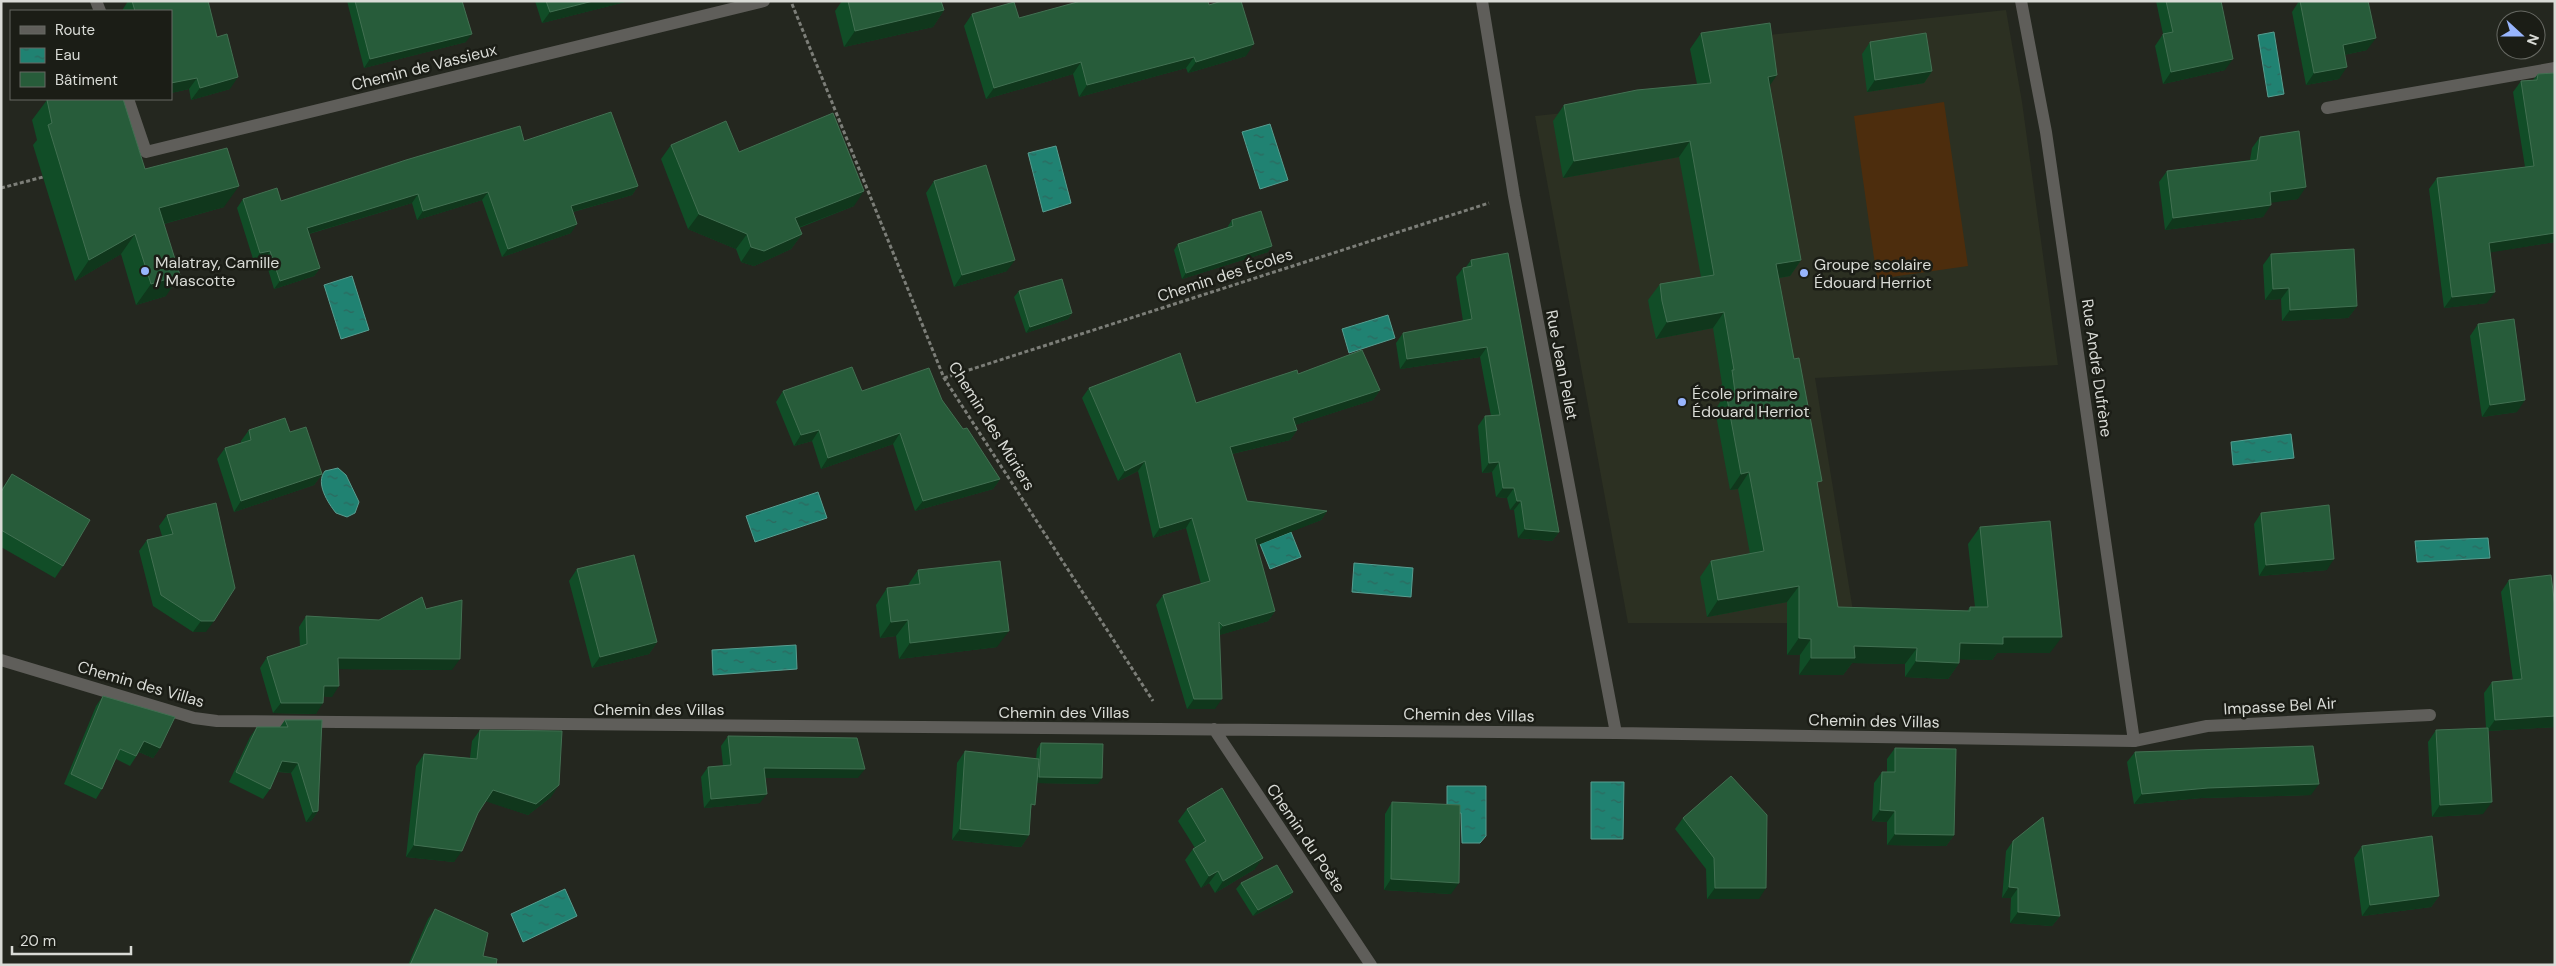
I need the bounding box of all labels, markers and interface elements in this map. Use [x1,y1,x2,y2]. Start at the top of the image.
legend [10,10,172,100]
north arrow [2496,10,2546,60]
text: Route [55,20,95,40]
text: N [2523,32,2543,48]
street label: Chemin de Vassieux [349,39,499,95]
text: Eau [55,45,80,65]
text: Bâtiment [55,70,118,90]
street label: Chemin des Écoles [1155,243,1295,307]
place label: Malatray, Camille / Mascotte [155,252,279,291]
place label: Groupe scolaire Édouard Herriot [1814,254,1931,293]
marker: Malatray, Camille / Mascotte [139,265,151,277]
marker: Groupe scolaire Édouard Herriot [1798,267,1810,279]
street label: Rue André Dufrène [2077,298,2117,438]
street label: Rue Jean Pellet [1541,308,1583,422]
street label: Chemin des Mûriers [944,358,1040,494]
place label: École primaire Édouard Herriot [1692,383,1809,422]
marker: École primaire Édouard Herriot [1676,396,1688,408]
street label: Chemin des Villas [75,656,207,712]
street label: Impasse Bel Air [2223,693,2337,719]
street label: Chemin des Villas [593,699,725,720]
street label: Chemin des Villas [998,702,1130,723]
street label: Chemin des Villas [1403,703,1535,727]
street label: Chemin des Villas [1808,709,1940,733]
street label: Chemin du Poète [1262,779,1350,897]
scale bar [12,924,131,956]
text: 20 m [20,931,56,951]

